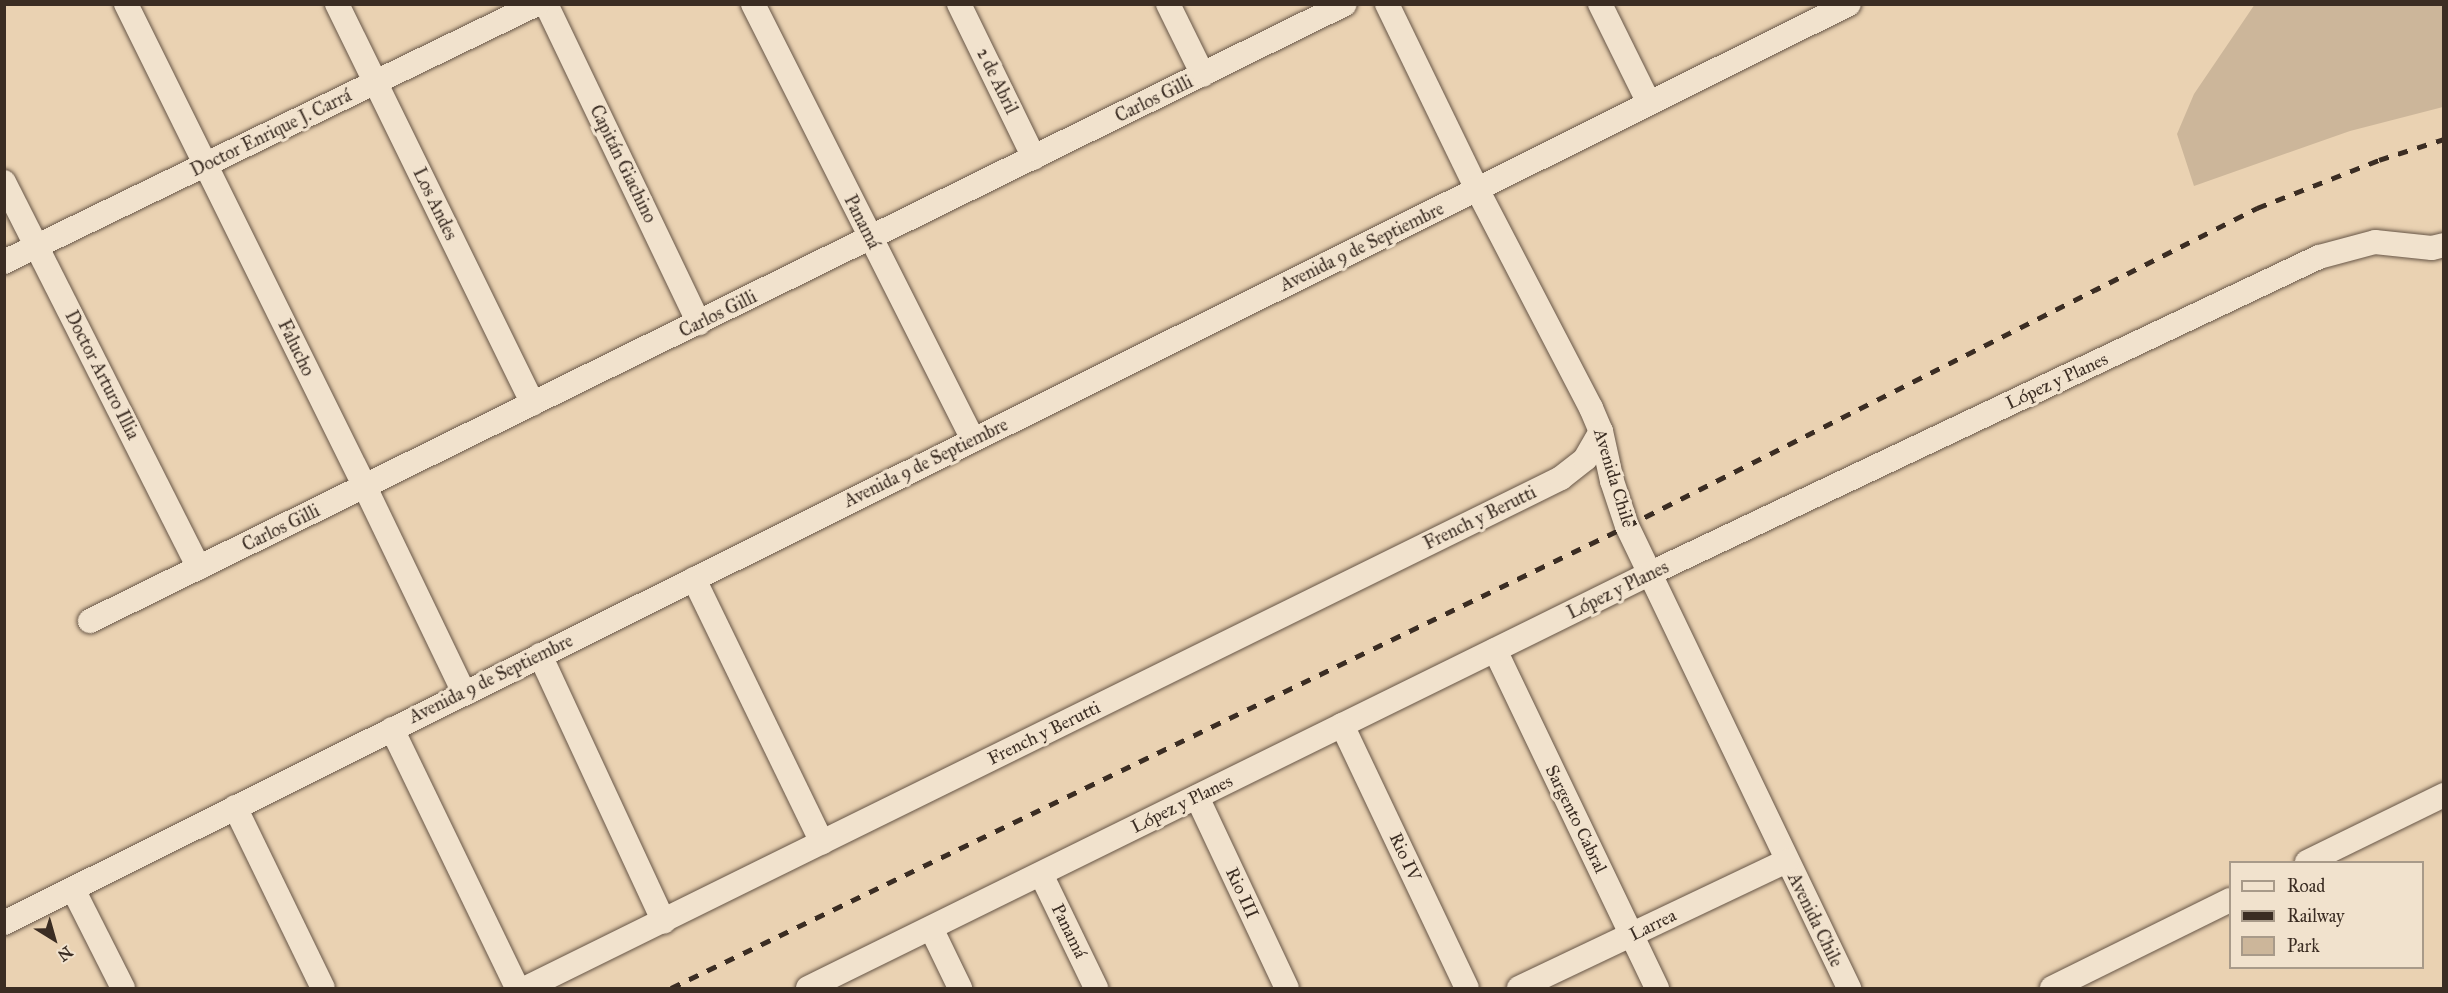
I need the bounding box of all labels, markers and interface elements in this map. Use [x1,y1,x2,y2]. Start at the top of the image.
street label: 2 de Abril [972,45,1022,117]
street label: Carlos Gilli [1112,71,1196,127]
street label: Doctor Enrique J. Carrá [187,85,355,181]
street label: Capitán Giachino [585,102,661,226]
street label: Los Andes [408,164,462,244]
street label: Panamá [839,191,885,253]
street label: Avenida 9 de Septiembre [1276,198,1448,296]
street label: Carlos Gilli [676,286,760,342]
street label: Doctor Arturo Illia [60,307,144,443]
street label: Falucho [273,316,319,380]
street label: López y Planes [2003,348,2111,414]
street label: Avenida 9 de Septiembre [840,414,1012,512]
street label: Avenida Chile [1589,426,1639,530]
street label: French y Berutti [1420,481,1540,555]
street label: Carlos Gilli [239,500,323,556]
street label: López y Planes [1564,556,1672,624]
street label: Avenida 9 de Septiembre [405,630,577,728]
street label: French y Berutti [984,696,1104,770]
street label: Sargento Cabral [1541,761,1611,877]
street label: López y Planes [1128,770,1236,838]
street label: Rio IV [1384,829,1426,885]
legend [2229,861,2424,969]
street label: Rio III [1221,864,1263,922]
street label: Avenida Chile [1783,869,1847,971]
text: Road [2287,875,2325,897]
street label: Panamá [1047,900,1091,962]
street label: Larrea [1626,904,1680,946]
text: Railway [2287,905,2344,927]
north arrow [24,909,84,969]
text: Park [2287,935,2320,957]
text: N [54,942,76,965]

